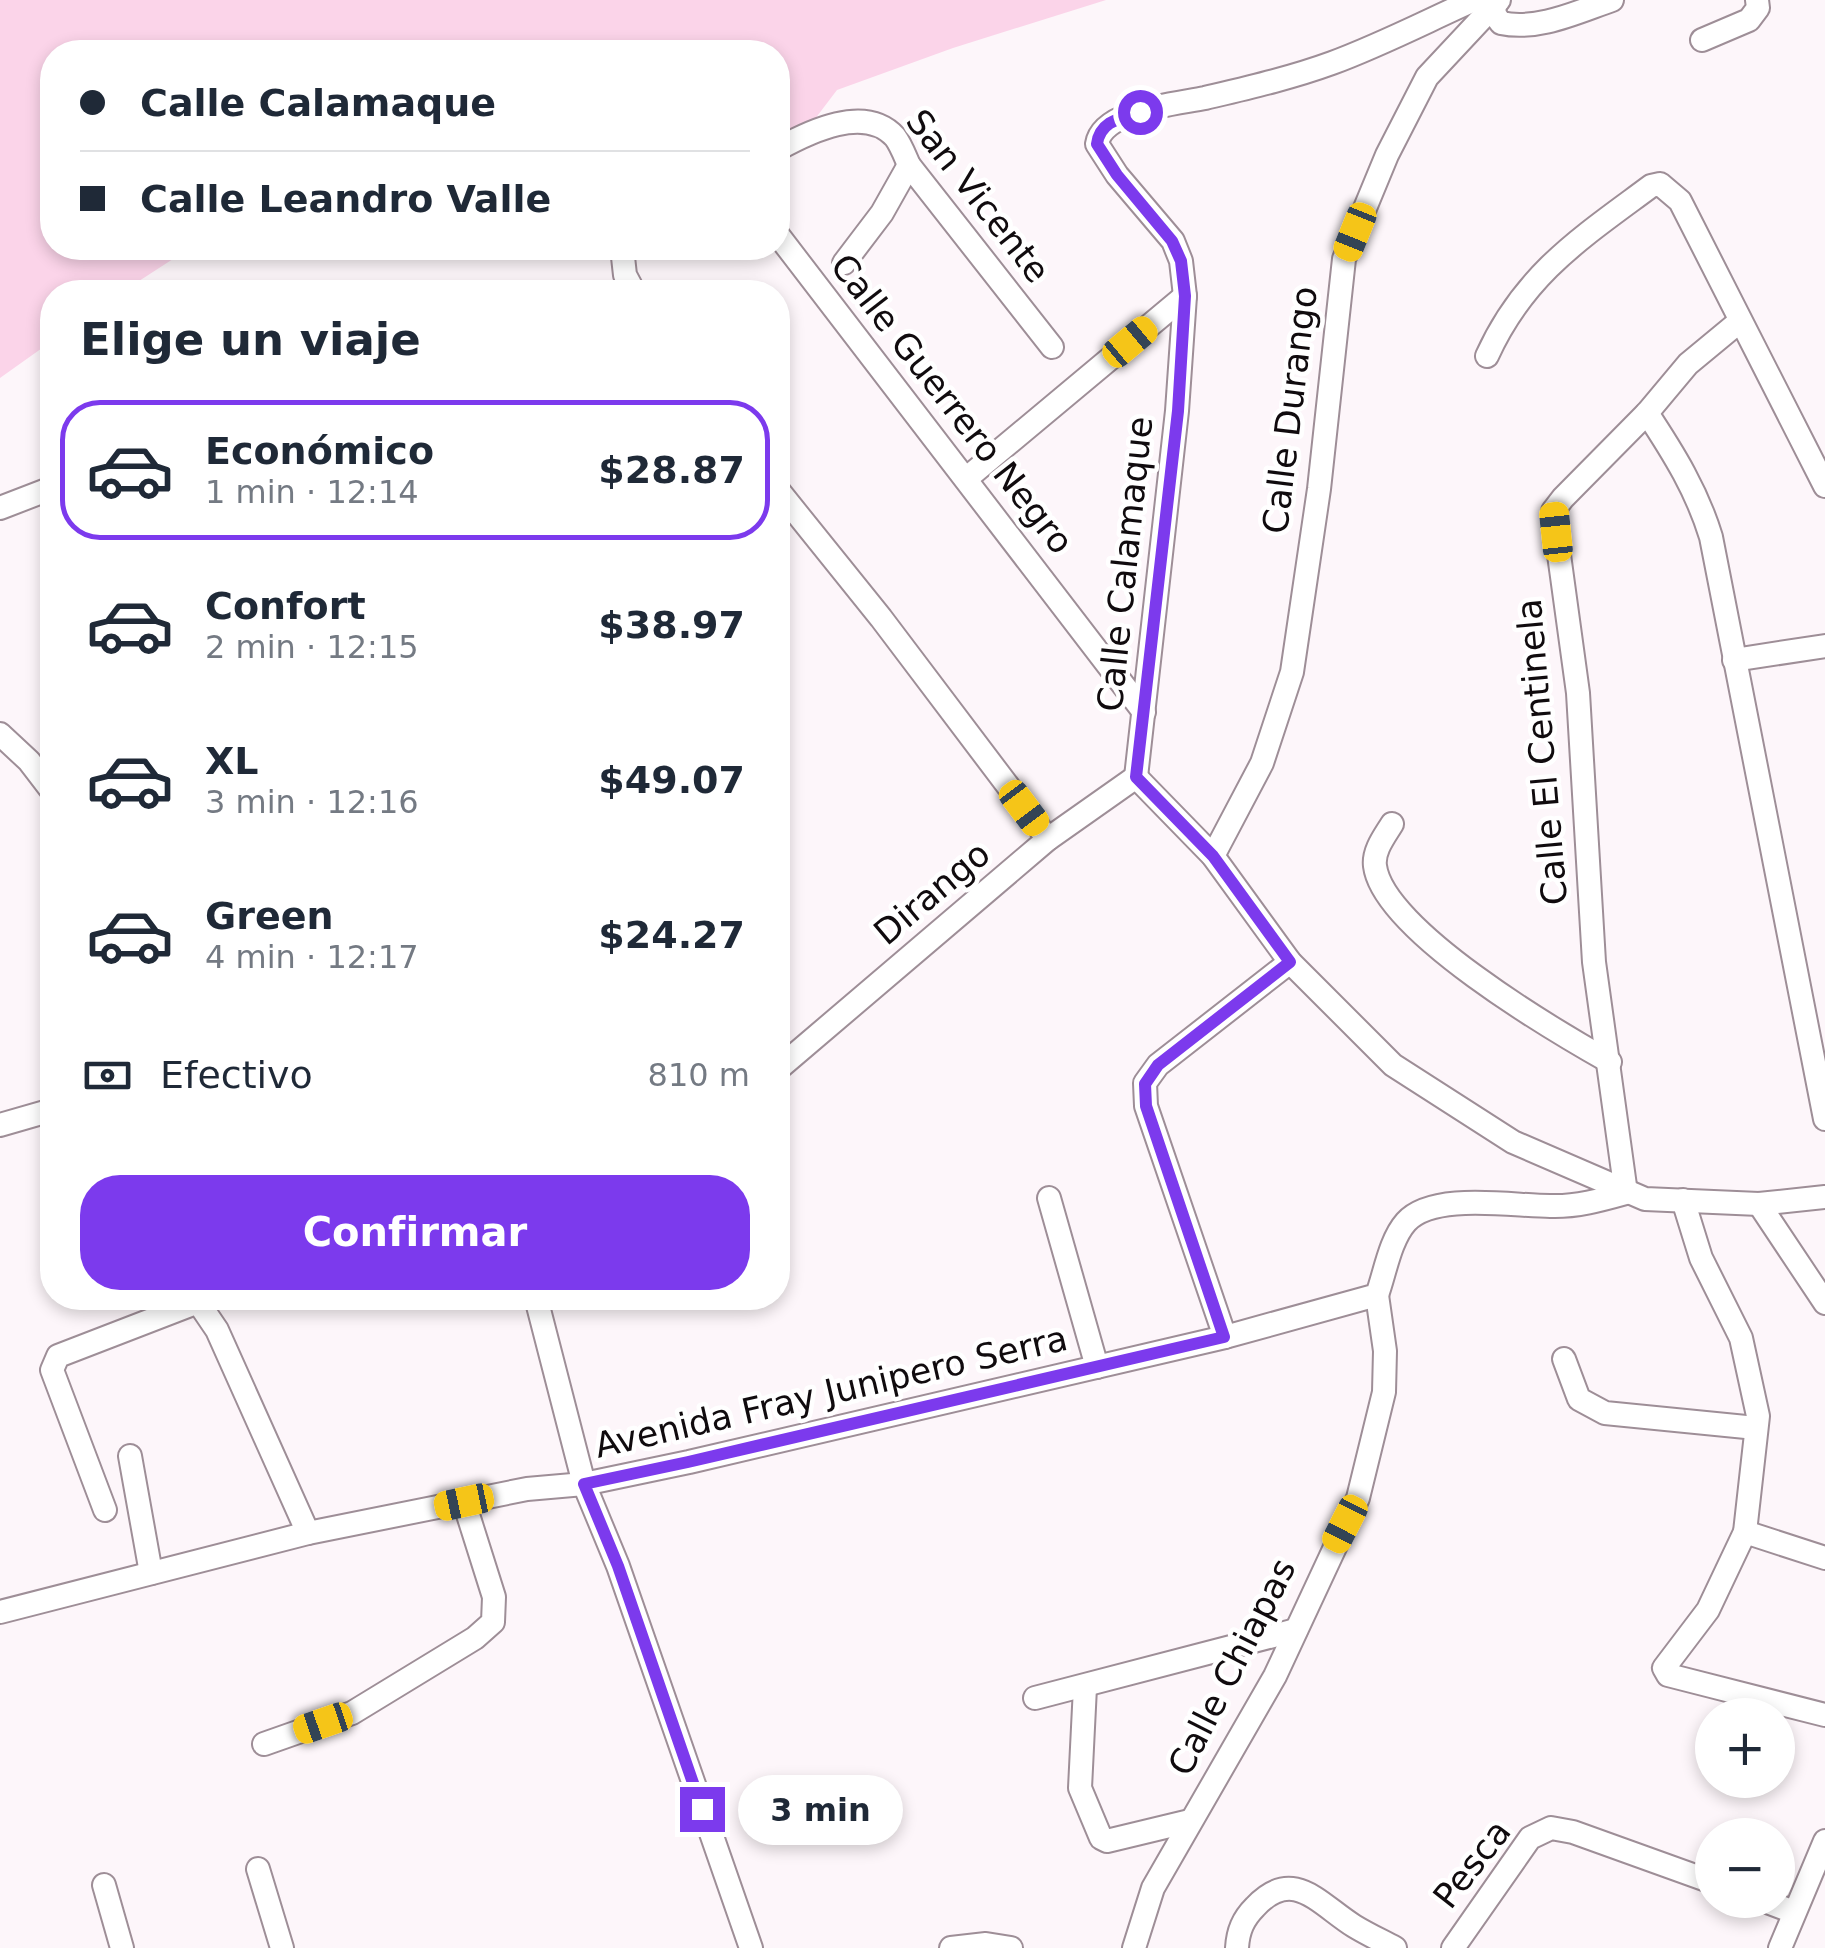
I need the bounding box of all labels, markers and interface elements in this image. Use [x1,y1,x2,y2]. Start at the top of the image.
text: Calle Calamaque [140,81,496,125]
route start [1118,90,1163,135]
street label: San Vicente [898,102,1058,290]
text: Calle Leandro Valle [140,177,551,221]
car [1330,199,1380,265]
street label: Calle Guerrero Negro [823,246,1081,562]
street label: Calle Durango [1255,284,1325,536]
car [1097,311,1163,373]
text: Elige un viaje [80,313,421,366]
street label: Calle Calamaque [1090,414,1160,714]
icon: car [85,425,175,515]
text: Económico [205,429,434,473]
text: $28.87 [598,448,745,492]
text: 1 min · 12:14 [205,473,419,511]
car [1538,501,1574,563]
icon: car [85,580,175,670]
text: Confort [205,584,366,628]
street label: Calle El Centinela [1509,597,1575,907]
text: $38.97 [598,603,745,647]
text: 2 min · 12:15 [205,628,419,666]
icon: car [85,735,175,825]
text: XL [205,739,259,783]
text: $49.07 [598,758,745,802]
car [994,775,1054,841]
text: 3 min · 12:16 [205,783,419,821]
street label: Dirango [866,833,998,953]
icon: car [85,890,175,980]
text: Green [205,894,334,938]
text: $24.27 [598,913,745,957]
text: 4 min · 12:17 [205,938,419,976]
icon: cash [80,1048,135,1103]
text: Efectivo [160,1053,313,1097]
text: 810 m [648,1056,750,1094]
button: Confirmar [80,1175,750,1290]
street label: Avenida Fray Junipero Serra [591,1318,1071,1466]
car [432,1481,496,1523]
car [1318,1490,1372,1558]
street label: Calle Chiapas [1160,1552,1304,1782]
map controls [1695,1698,1795,1918]
button: + [1695,1698,1795,1798]
car [290,1699,356,1747]
callout: 3 min [737,1774,902,1844]
route end [680,1787,725,1832]
text: 3 min [770,1791,871,1829]
street label: Pesca [1425,1812,1519,1916]
button: − [1695,1818,1795,1918]

